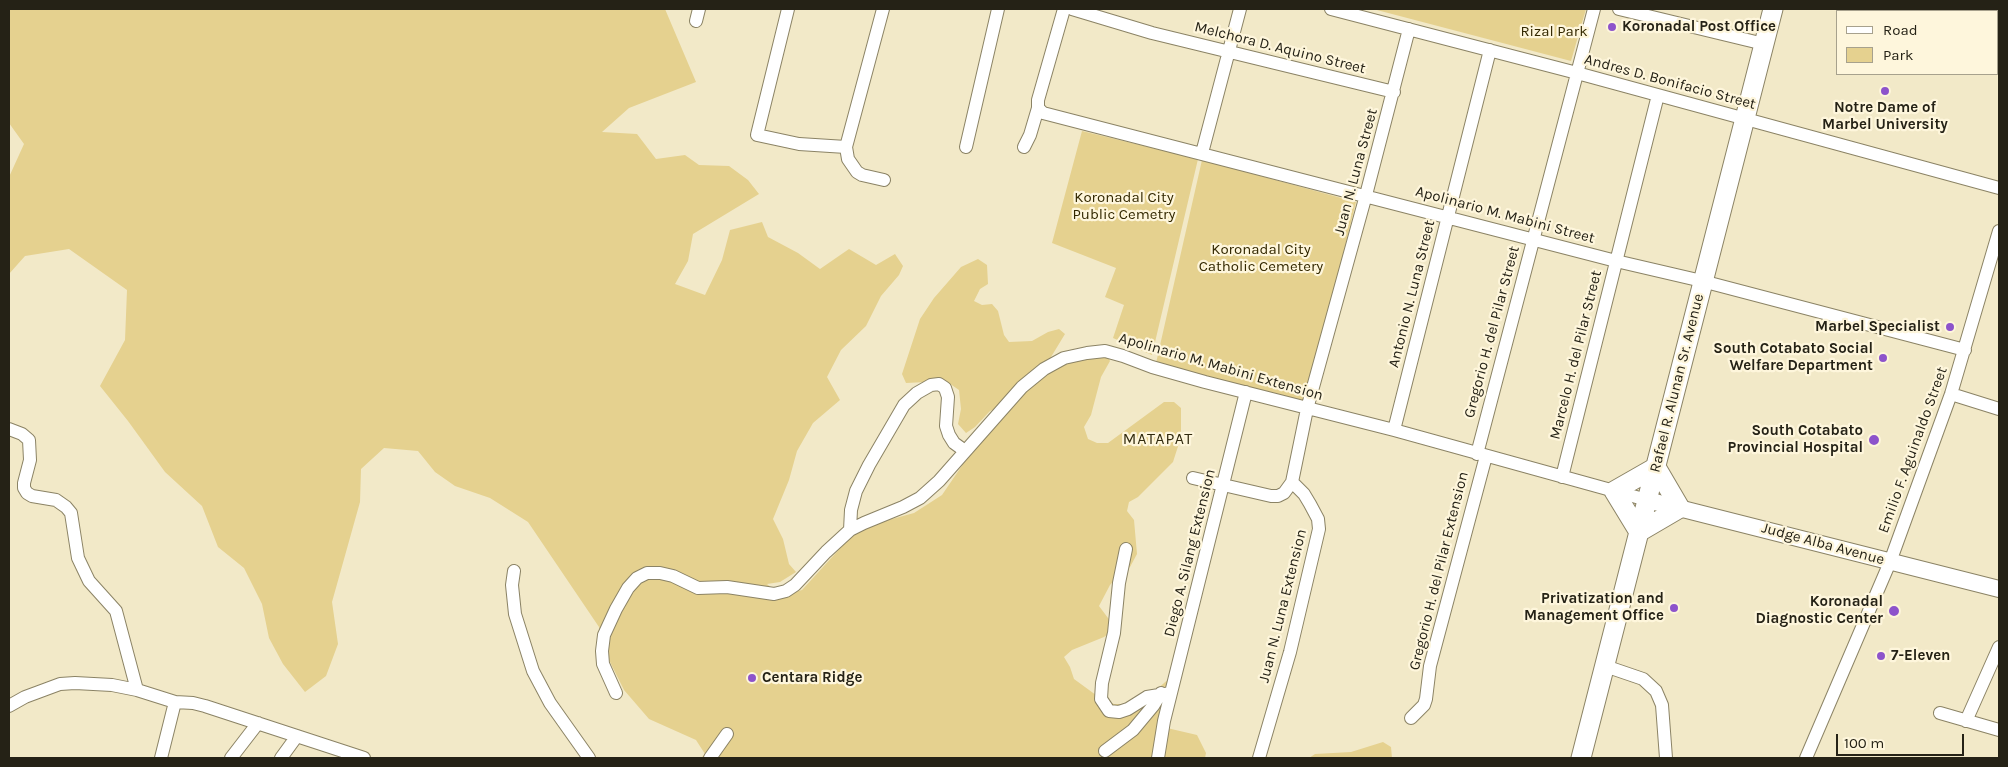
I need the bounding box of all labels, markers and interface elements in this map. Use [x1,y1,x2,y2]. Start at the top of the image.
legend [1836,10,1998,75]
street label: Melchora D. Aquino Street [1192,18,1368,78]
place label: Koronadal Post Office [1622,18,1776,36]
marker: Koronadal Post Office [1606,21,1618,33]
text: Road [1883,21,1918,39]
park label: Rizal Park [1520,23,1588,41]
text: Park [1883,46,1913,64]
street label: Andres D. Bonifacio Street [1582,50,1758,114]
marker: Notre Dame of Marbel University [1879,85,1891,97]
place label: Notre Dame of Marbel University [1822,99,1948,134]
street label: Juan N. Luna Street [1330,107,1382,237]
street label: Apolinario M. Mabini Street [1413,182,1597,248]
park label: Koronadal City Public Cemetry [1073,189,1175,224]
street label: Antonio N. Luna Street [1385,218,1439,370]
park label: Koronadal City Catholic Cemetery [1199,241,1323,276]
street label: Gregorio H. del Pilar Street [1460,244,1524,420]
street label: Marcelo H. del Pilar Street [1546,269,1606,441]
street label: Rafael R. Alunan Sr. Avenue [1646,292,1708,474]
place label: Marbel Specialist [1815,318,1940,336]
marker: Marbel Specialist [1944,321,1956,333]
street label: Apolinario M. Mabini Extension [1117,329,1325,405]
place label: South Cotabato Social Welfare Department [1713,340,1873,375]
marker: South Cotabato Social Welfare Department [1877,352,1889,364]
street label: Emilio F. Aguinaldo Street [1875,364,1951,536]
place label: South Cotabato Provincial Hospital [1728,422,1863,457]
district label: MATAPAT [1122,429,1194,449]
marker: South Cotabato Provincial Hospital [1867,433,1881,447]
street label: Diego A. Silang Extension [1160,467,1220,639]
street label: Gregorio H. del Pilar Extension [1406,470,1472,672]
street label: Judge Alba Avenue [1760,519,1886,569]
street label: Juan N. Luna Extension [1255,527,1311,685]
place label: Privatization and Management Office [1524,590,1664,625]
place label: Koronadal Diagnostic Center [1755,593,1883,628]
marker: Privatization and Management Office [1668,602,1680,614]
marker: Koronadal Diagnostic Center [1887,604,1901,618]
place label: 7-Eleven [1891,647,1950,665]
marker: 7-Eleven [1875,650,1887,662]
place label: Centara Ridge [762,669,862,687]
marker: Centara Ridge [746,672,758,684]
scale bar [1838,724,1966,756]
text: 100 m [1844,734,1884,752]

